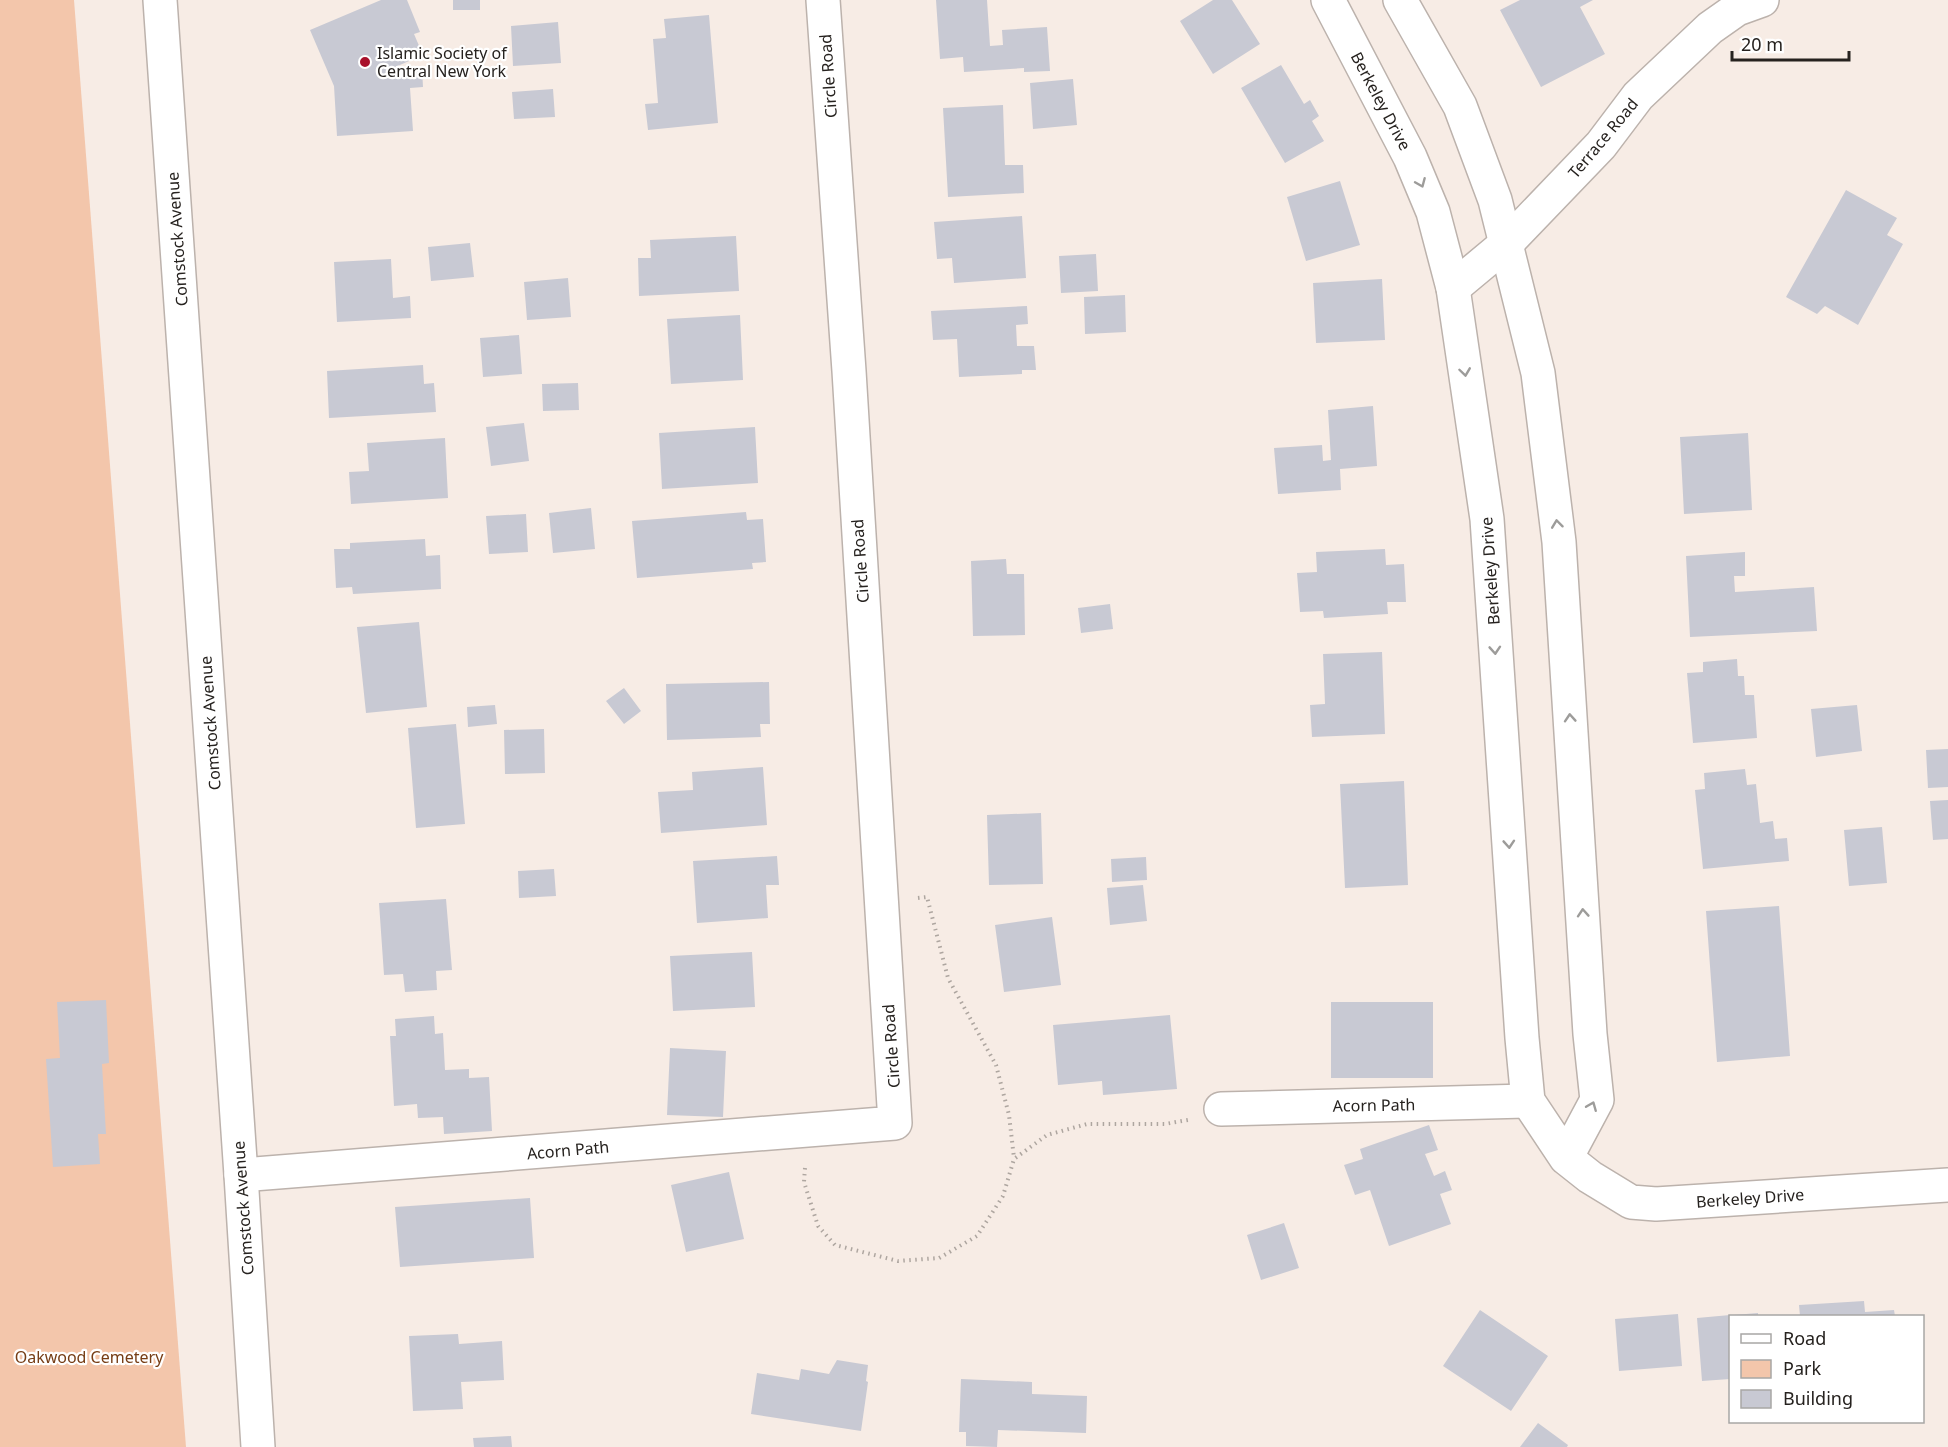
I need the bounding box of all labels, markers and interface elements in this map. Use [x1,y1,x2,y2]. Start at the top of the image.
scale bar [1732,24,1849,62]
text: 20 m [1741,32,1783,56]
street label: Circle Road [814,33,842,119]
place label: Islamic Society of Central New York [377,42,508,82]
street label: Berkeley Drive [1346,48,1416,154]
marker: Islamic Society of Central New York [358,55,372,69]
street label: Terrace Road [1563,93,1643,183]
street label: Comstock Avenue [161,171,193,307]
one-way arrow [1414,177,1426,188]
one-way arrow [1459,368,1471,377]
street label: Berkeley Drive [1475,516,1505,626]
street label: Circle Road [846,518,874,604]
one-way arrow [1551,519,1564,528]
one-way arrow [1489,645,1502,654]
street label: Comstock Avenue [194,655,226,791]
one-way arrow [1564,714,1577,723]
one-way arrow [1502,840,1515,849]
one-way arrow [1576,908,1589,917]
street label: Circle Road [877,1003,905,1089]
street label: Acorn Path [1333,1093,1415,1117]
one-way arrow [1585,1102,1597,1113]
street label: Acorn Path [526,1135,610,1165]
street label: Comstock Avenue [227,1140,259,1276]
street label: Berkeley Drive [1695,1183,1805,1213]
legend [1729,1315,1924,1423]
text: Road [1783,1326,1826,1350]
park label: Oakwood Cemetery [15,1346,164,1368]
text: Park [1783,1356,1821,1380]
text: Building [1783,1386,1853,1410]

